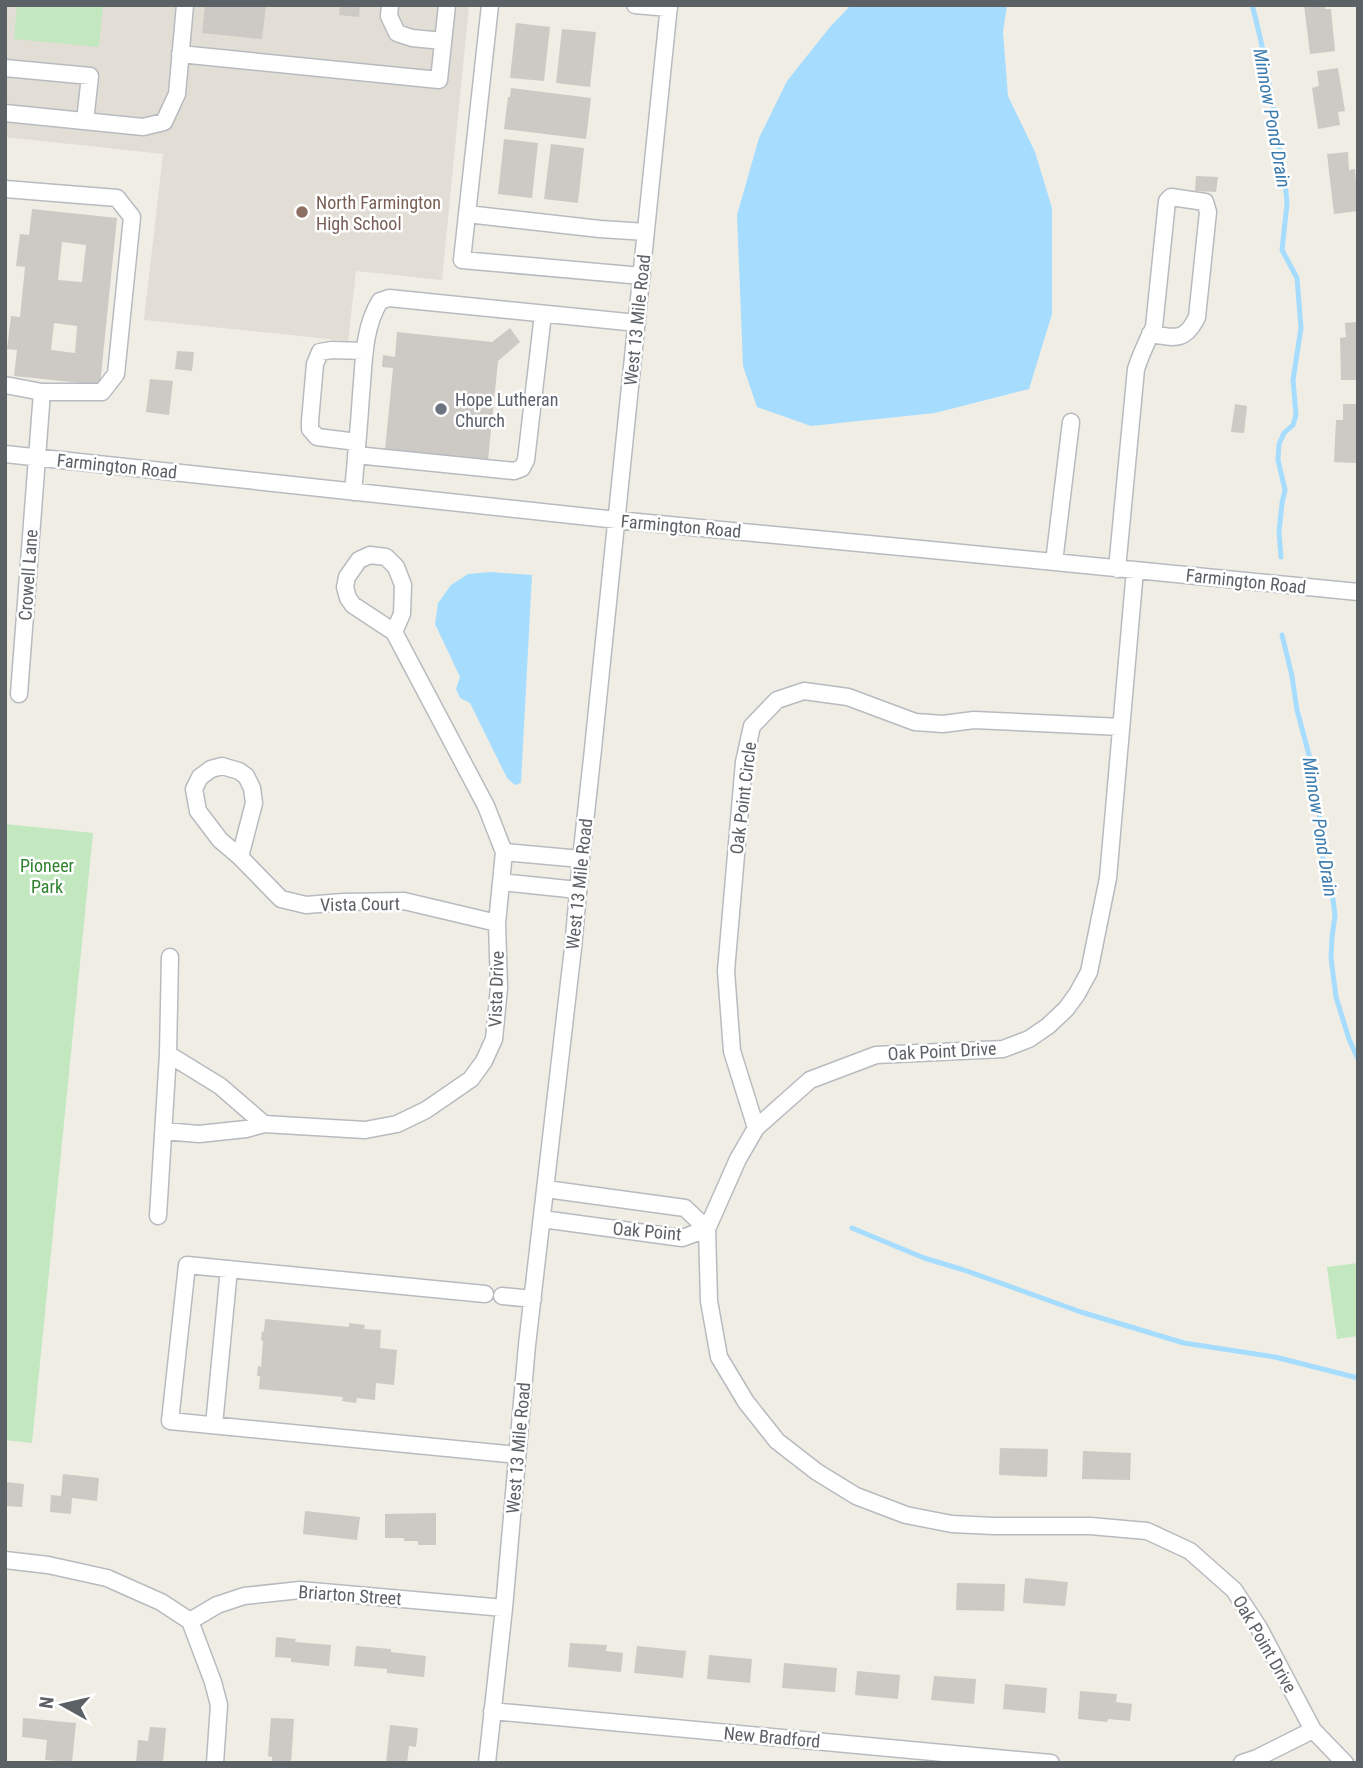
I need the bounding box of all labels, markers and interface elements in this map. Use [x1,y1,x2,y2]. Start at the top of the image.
water label: Minnow Pond Drain [1248,47,1296,189]
place label: North Farmington High School [316,192,441,234]
marker: North Farmington High School [294,204,310,220]
street label: West 13 Mile Road [620,253,654,387]
place label: Hope Lutheran Church [455,389,558,431]
marker: Hope Lutheran Church [433,401,449,417]
street label: Farmington Road [56,449,178,483]
street label: Farmington Road [620,510,742,542]
street label: Crowell Lane [14,529,42,621]
street label: Farmington Road [1185,564,1307,598]
street label: Oak Point Circle [726,740,760,856]
water label: Minnow Pond Drain [1298,756,1342,898]
street label: West 13 Mile Road [562,817,596,951]
park label: Pioneer Park [20,855,75,897]
street label: Vista Court [320,893,400,915]
street label: Vista Drive [484,950,508,1028]
street label: Oak Point Drive [887,1038,997,1064]
street label: Oak Point [612,1218,682,1244]
street label: West 13 Mile Road [502,1381,534,1515]
street label: Briarton Street [298,1581,402,1609]
street label: Oak Point Drive [1229,1592,1301,1696]
north arrow [28,1670,98,1740]
text: N [34,1695,59,1710]
street label: New Bradford [723,1722,821,1752]

